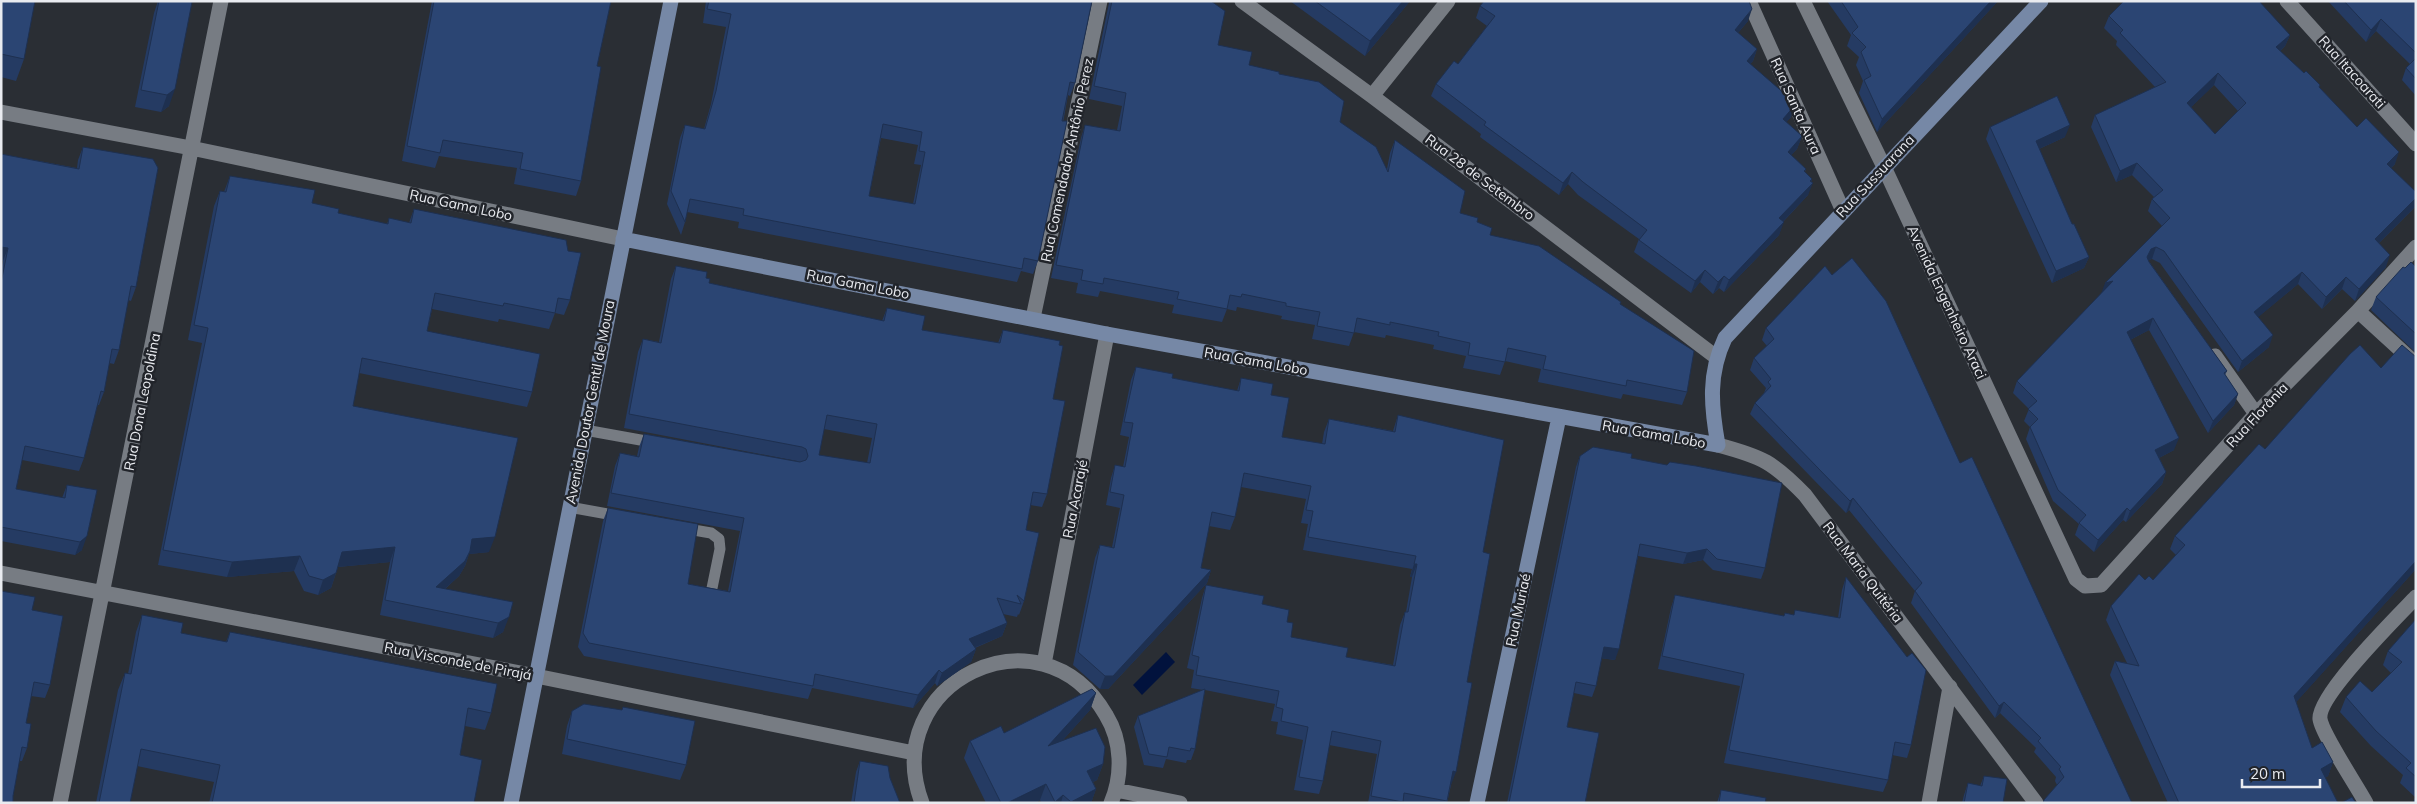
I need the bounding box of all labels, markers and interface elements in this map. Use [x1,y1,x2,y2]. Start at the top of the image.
street label: Rua Itacoarati [2315,32,2389,112]
street label: Rua Santa Aura [1767,55,1825,157]
street label: Rua Comendador Antônio Perez [1037,57,1097,263]
street label: Rua 28 de Setembro [1422,130,1538,224]
street label: Rua Sussuarana [1832,131,1918,221]
street label: Rua Gama Lobo [408,185,514,225]
street label: Avenida Engenheiro Araci [1903,222,1991,382]
street label: Rua Gama Lobo [805,265,911,303]
street label: Avenida Doutor Gentil de Moura [561,298,619,506]
street label: Rua Dona Leopoldina [120,332,164,472]
street label: Rua Gama Lobo [1203,343,1309,379]
street label: Rua Florânia [2222,379,2292,451]
street label: Rua Gama Lobo [1601,416,1707,452]
street label: Rua Acarajé [1059,458,1091,540]
street label: Rua Maria Quitéria [1819,518,1907,626]
street label: Rua Muriaé [1501,572,1535,648]
street label: Rua Visconde de Pirajá [383,638,533,684]
scale bar [2242,756,2320,788]
text: 20 m [2250,764,2285,783]

